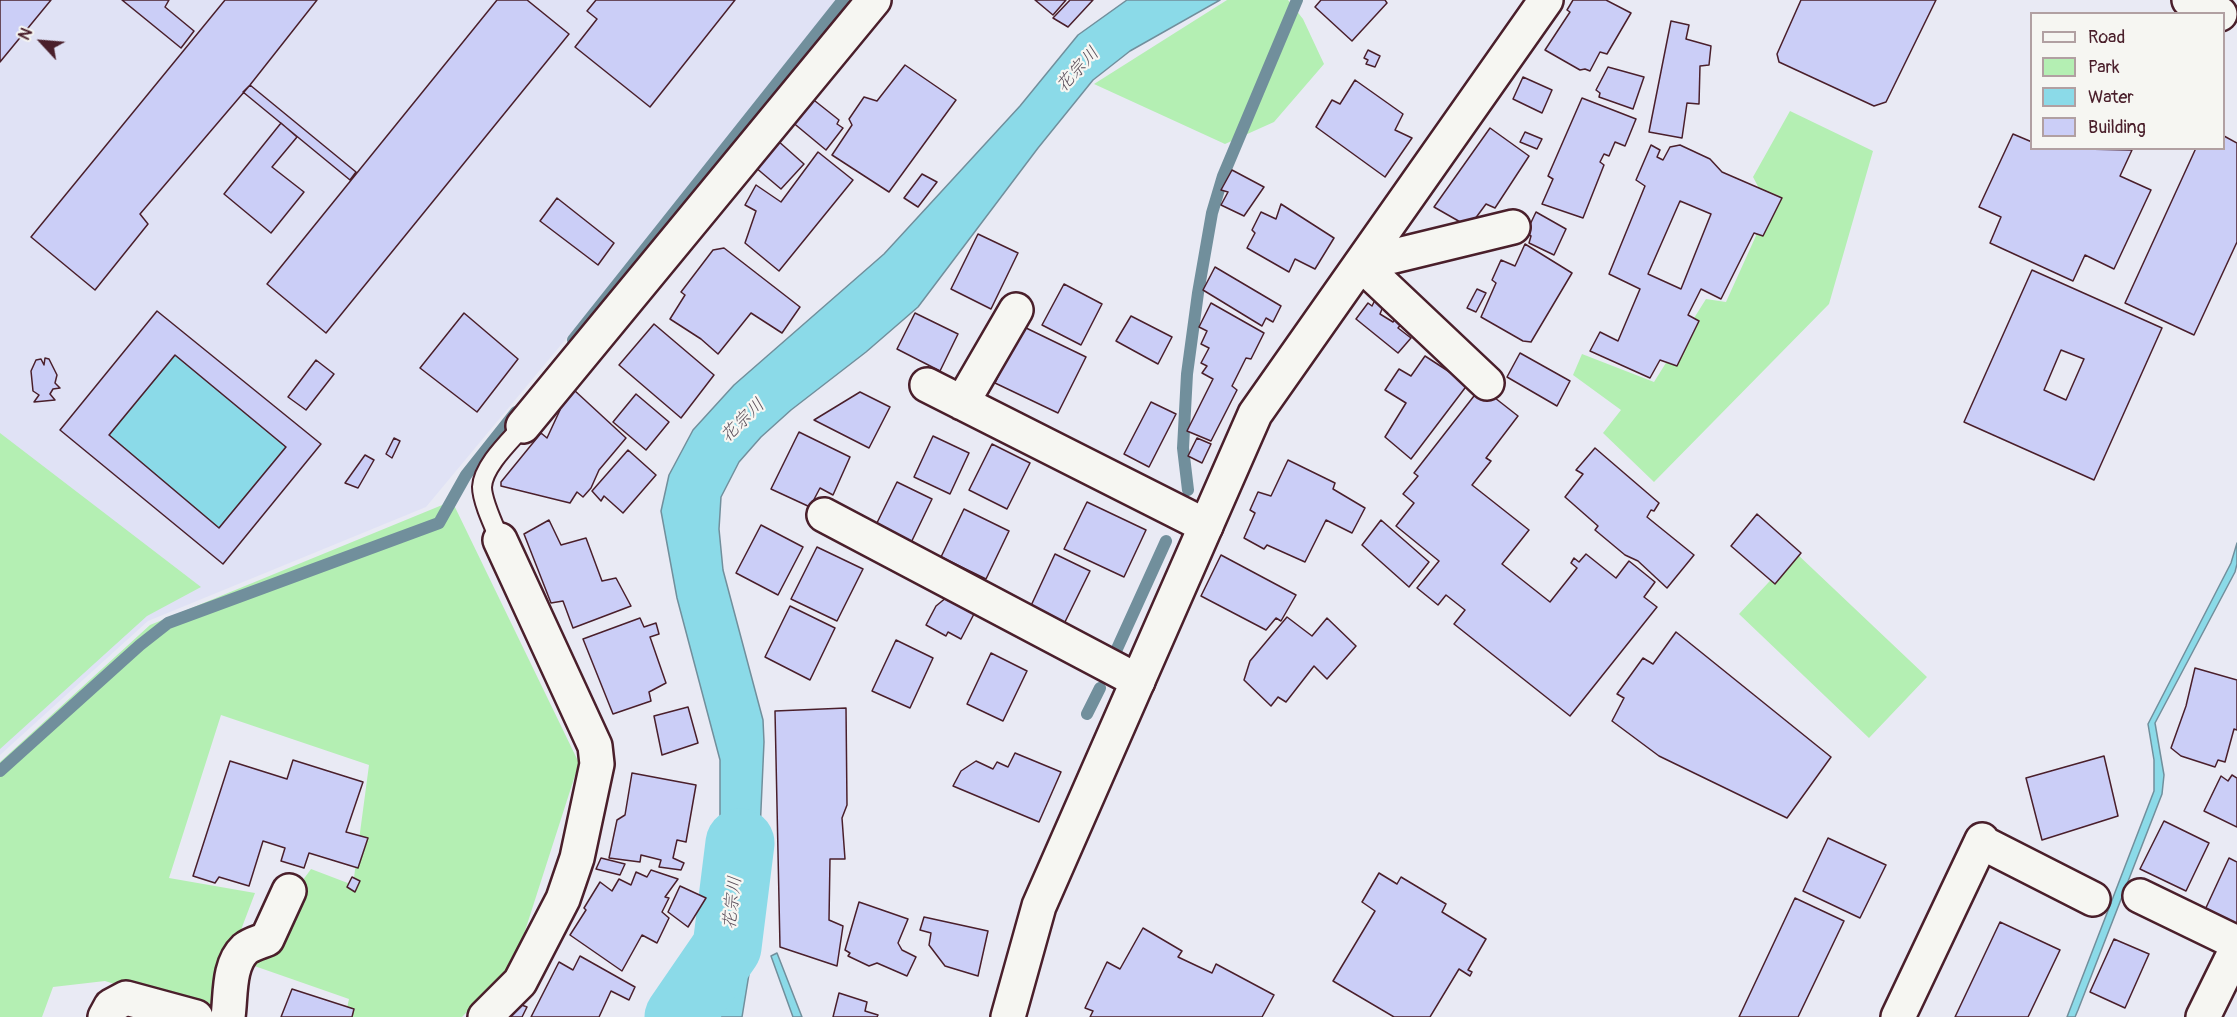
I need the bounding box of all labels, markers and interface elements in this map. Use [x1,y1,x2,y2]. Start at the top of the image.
north arrow [12,12,72,72]
legend [2030,12,2225,150]
text: N [14,25,37,43]
text: Road [2088,26,2125,49]
water label: 花宗川 [1052,43,1104,97]
text: Park [2088,56,2120,79]
text: Water [2088,86,2134,109]
text: Building [2088,116,2146,139]
water label: 花宗川 [716,394,770,448]
water label: 花宗川 [719,875,747,931]

